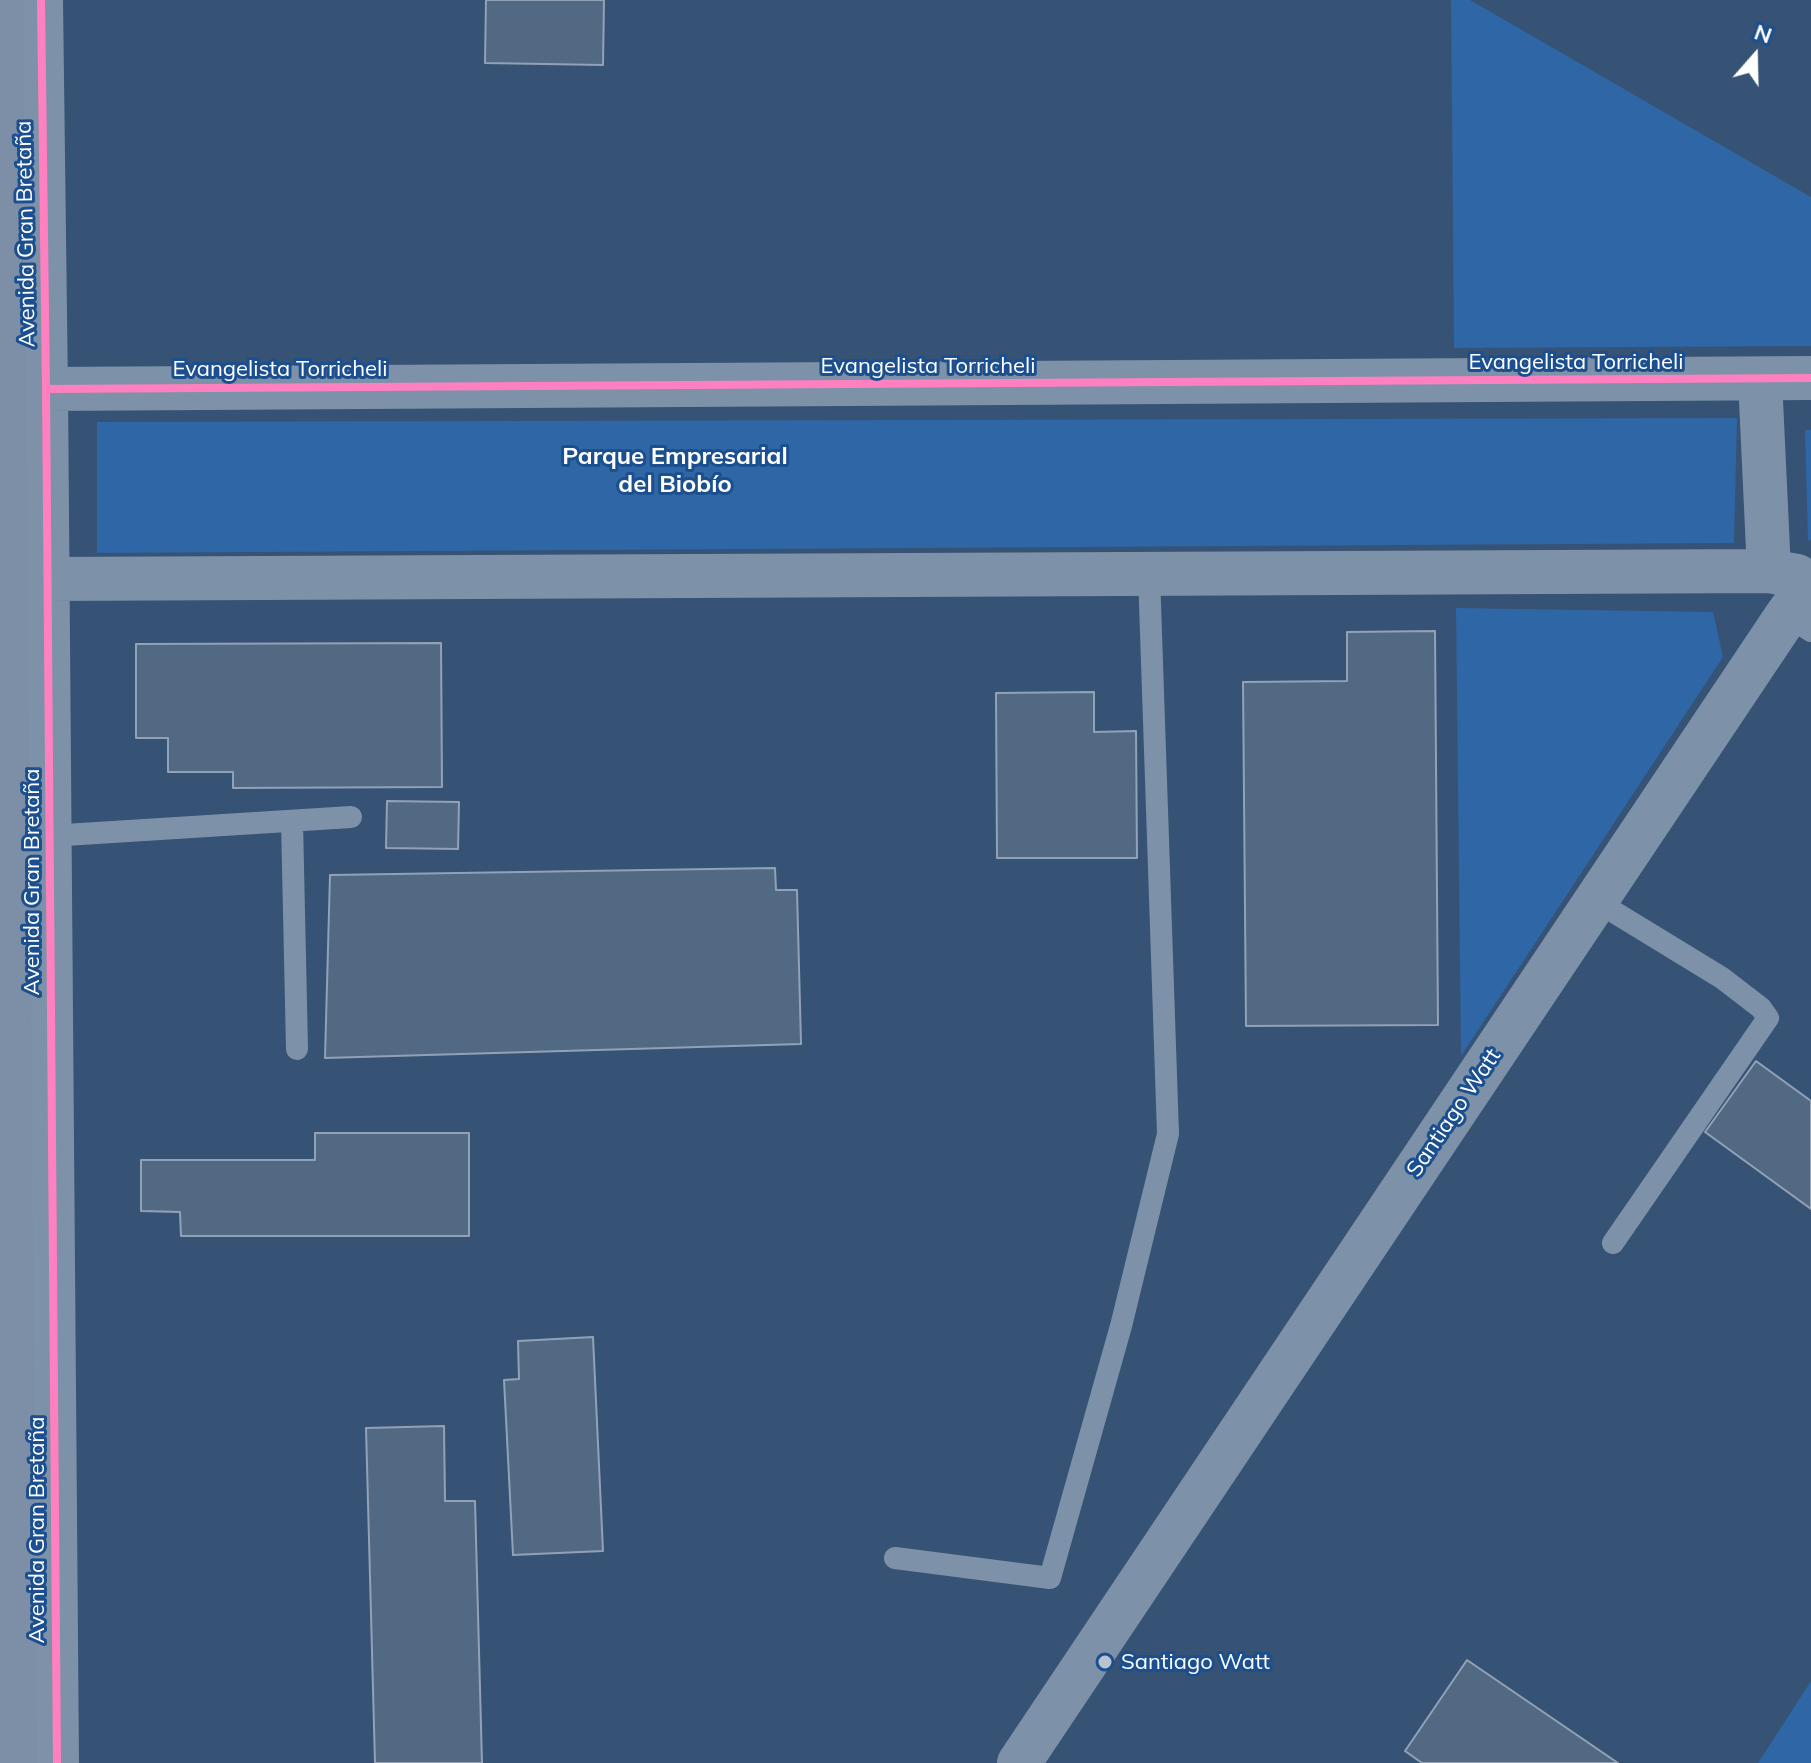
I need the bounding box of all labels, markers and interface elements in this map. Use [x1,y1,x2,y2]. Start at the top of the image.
north arrow [1715,16,1795,96]
text: N [1751,17,1776,49]
street label: Avenida Gran Bretaña [11,120,41,348]
street label: Evangelista Torricheli [1468,349,1684,375]
street label: Evangelista Torricheli [820,353,1036,379]
street label: Evangelista Torricheli [172,356,388,382]
district label: Parque Empresarial del Biobío [562,443,788,499]
street label: Avenida Gran Bretaña [19,769,45,995]
street label: Santiago Watt [1401,1044,1507,1182]
street label: Avenida Gran Bretaña [24,1417,50,1643]
place label: Santiago Watt [1121,1649,1270,1675]
marker: Santiago Watt [1096,1653,1114,1671]

